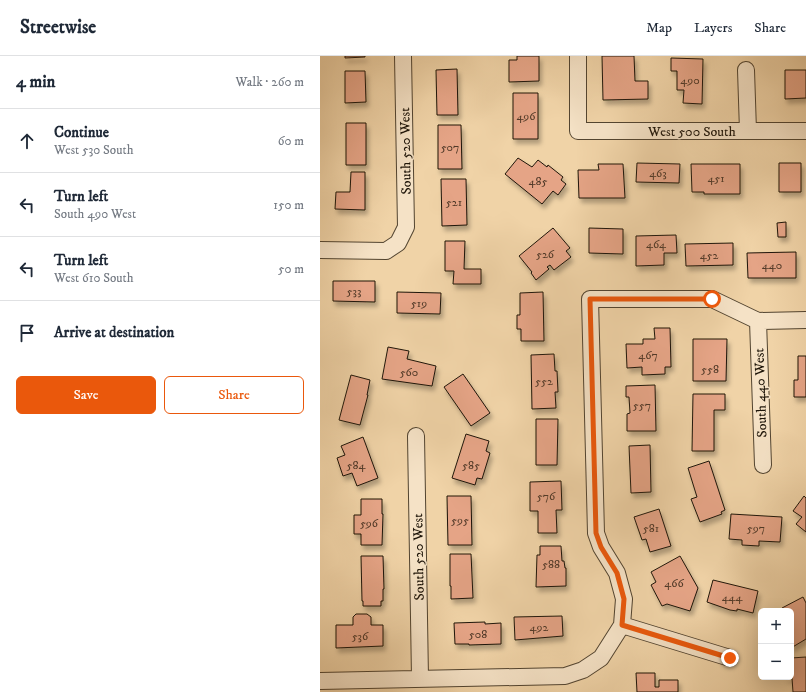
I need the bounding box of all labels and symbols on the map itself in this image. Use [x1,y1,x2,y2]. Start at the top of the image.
house number: 490 [680,73,700,88]
street label: South 520 West [396,107,416,195]
house number: 496 [516,109,536,124]
street label: West 500 South [647,123,737,141]
house number: 507 [441,140,459,155]
house number: 463 [649,166,667,181]
house number: 451 [707,171,725,186]
house number: 485 [529,174,547,189]
house number: 521 [446,195,462,210]
house number: 464 [646,237,667,252]
house number: 526 [536,247,555,262]
house number: 452 [700,248,718,263]
house number: 440 [762,258,782,273]
house number: 533 [347,284,361,299]
route start [703,290,721,308]
house number: 519 [411,296,427,311]
street label: South 440 West [750,347,772,438]
house number: 467 [638,348,658,363]
house number: 558 [701,362,719,377]
house number: 560 [400,365,418,380]
house number: 552 [535,374,553,389]
house number: 557 [633,398,651,413]
house number: 584 [347,458,367,473]
house number: 585 [462,458,480,473]
house number: 576 [537,489,556,504]
street label: South 520 West [409,513,429,601]
house number: 595 [451,513,469,528]
house number: 596 [360,516,379,531]
house number: 581 [643,521,659,536]
house number: 597 [747,521,765,536]
house number: 588 [542,557,560,572]
house number: 466 [664,576,684,591]
house number: 444 [722,590,743,605]
house number: 492 [530,620,548,635]
house number: 508 [469,627,487,642]
house number: 536 [352,629,369,644]
route end [721,649,739,667]

